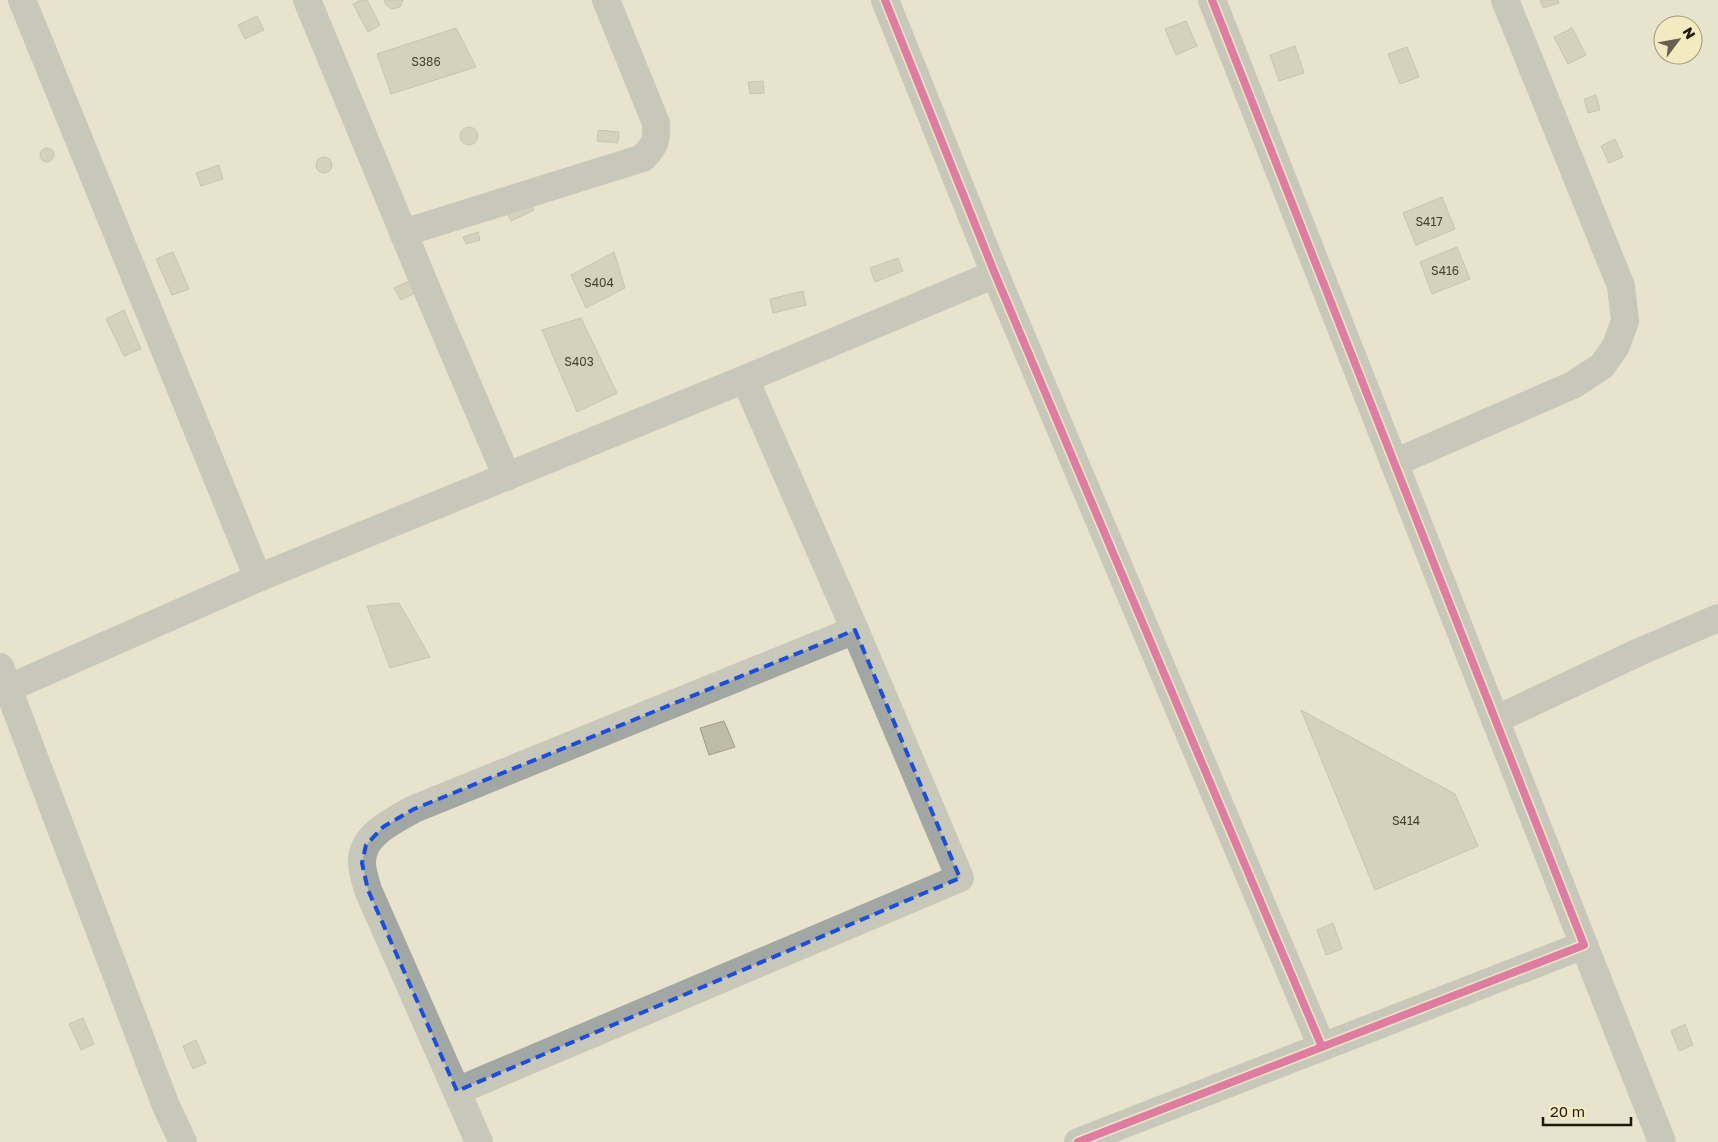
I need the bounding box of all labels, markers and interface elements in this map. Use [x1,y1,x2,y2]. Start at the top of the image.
north arrow [1653,15,1703,65]
text: N [1679,24,1699,42]
house number: S386 [411,54,441,69]
house number: S417 [1415,214,1443,229]
house number: S416 [1431,263,1459,278]
house number: S404 [584,275,614,290]
house number: S403 [564,354,594,369]
house number: S414 [1392,813,1420,828]
scale bar [1543,1094,1630,1126]
text: 20 m [1550,1102,1585,1120]

